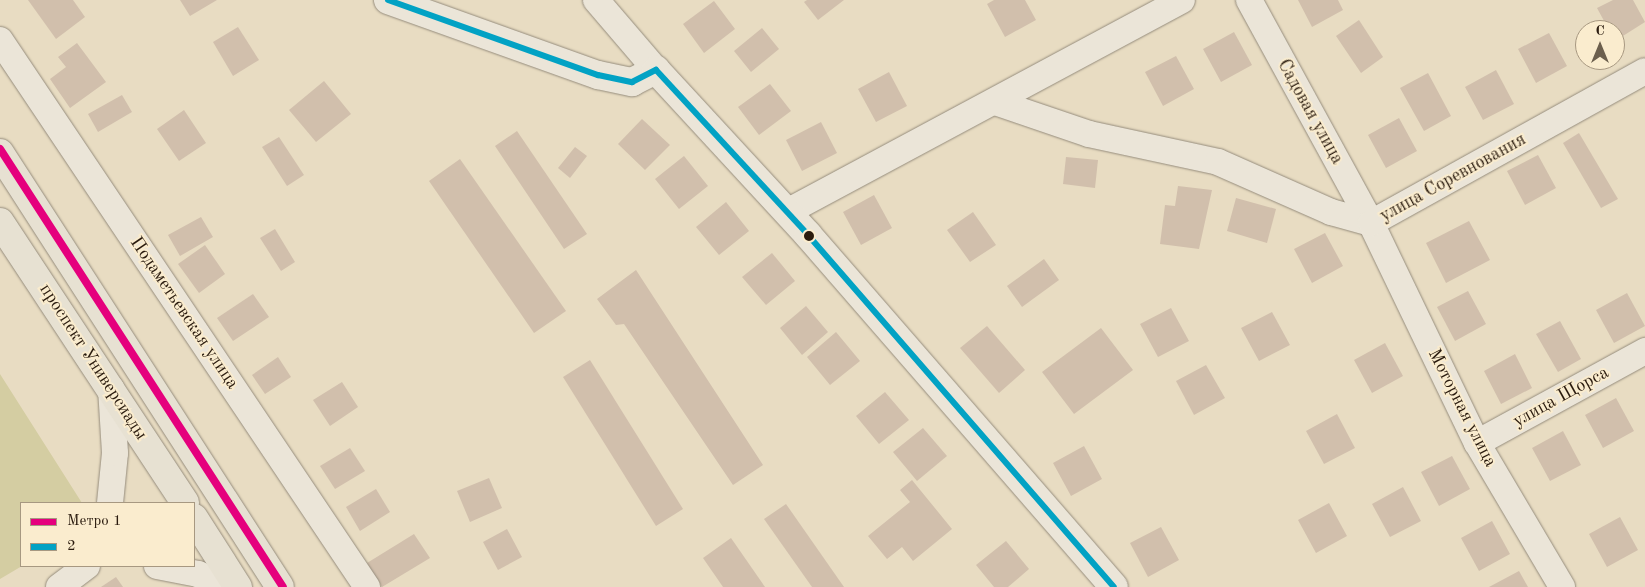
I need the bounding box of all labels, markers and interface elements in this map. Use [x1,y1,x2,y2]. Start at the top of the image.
north arrow [1575,20,1625,70]
text: С [1595,24,1605,38]
street label: Садовая улица [1272,56,1348,168]
street label: улица Соревнования [1376,129,1530,227]
unlabelled marker [804,231,814,241]
street label: Подаметьевская улица [125,233,243,393]
street label: проспект Универсиады [34,280,152,444]
street label: Моторная улица [1423,345,1501,471]
street label: улица Щорса [1509,362,1613,432]
legend [20,502,195,567]
text: Метро 1 [67,514,122,529]
text: 2 [67,539,76,554]

